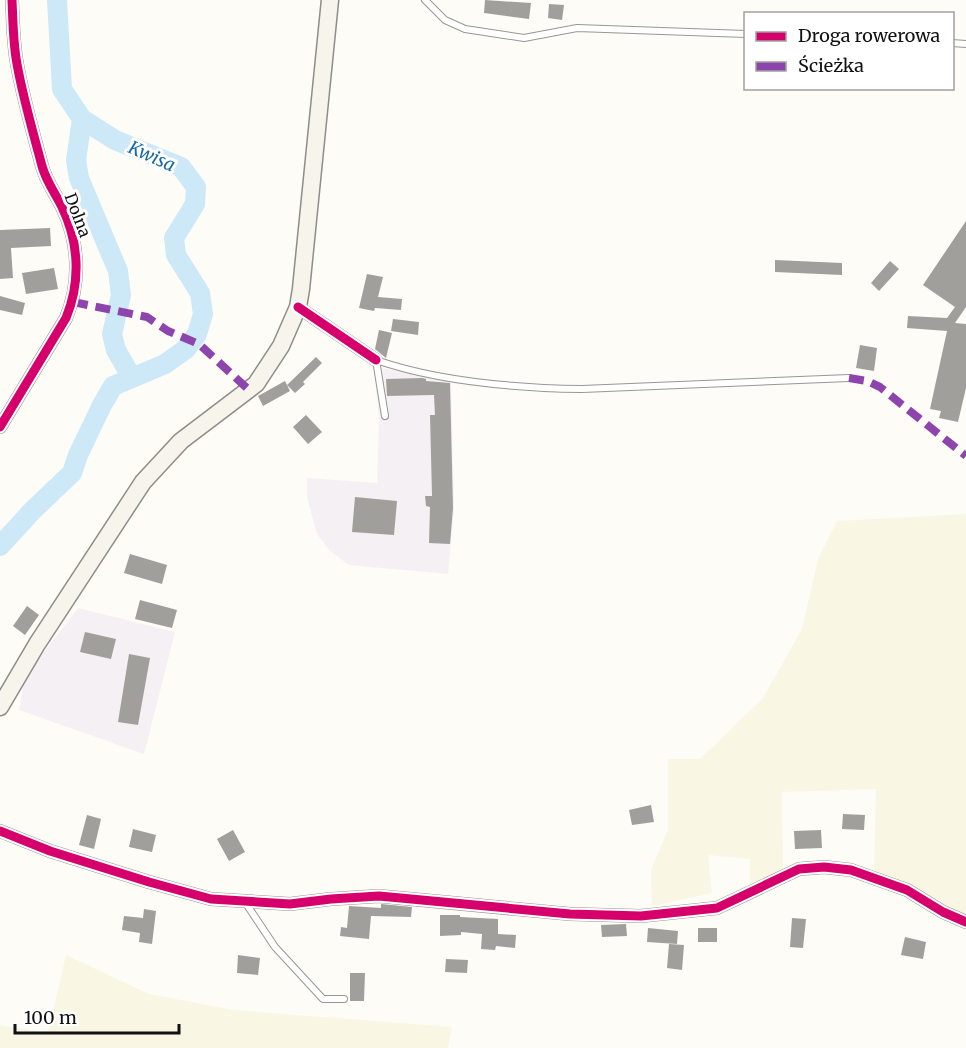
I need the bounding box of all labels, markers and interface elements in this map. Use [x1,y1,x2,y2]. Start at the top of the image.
legend [744,12,954,90]
text: Droga rowerowa [798,24,940,47]
text: Ścieżka [798,54,864,77]
water label: Kwisa [124,135,179,176]
street label: Dolna [60,190,96,240]
scale bar [15,997,178,1035]
text: 100 m [24,1006,77,1029]

